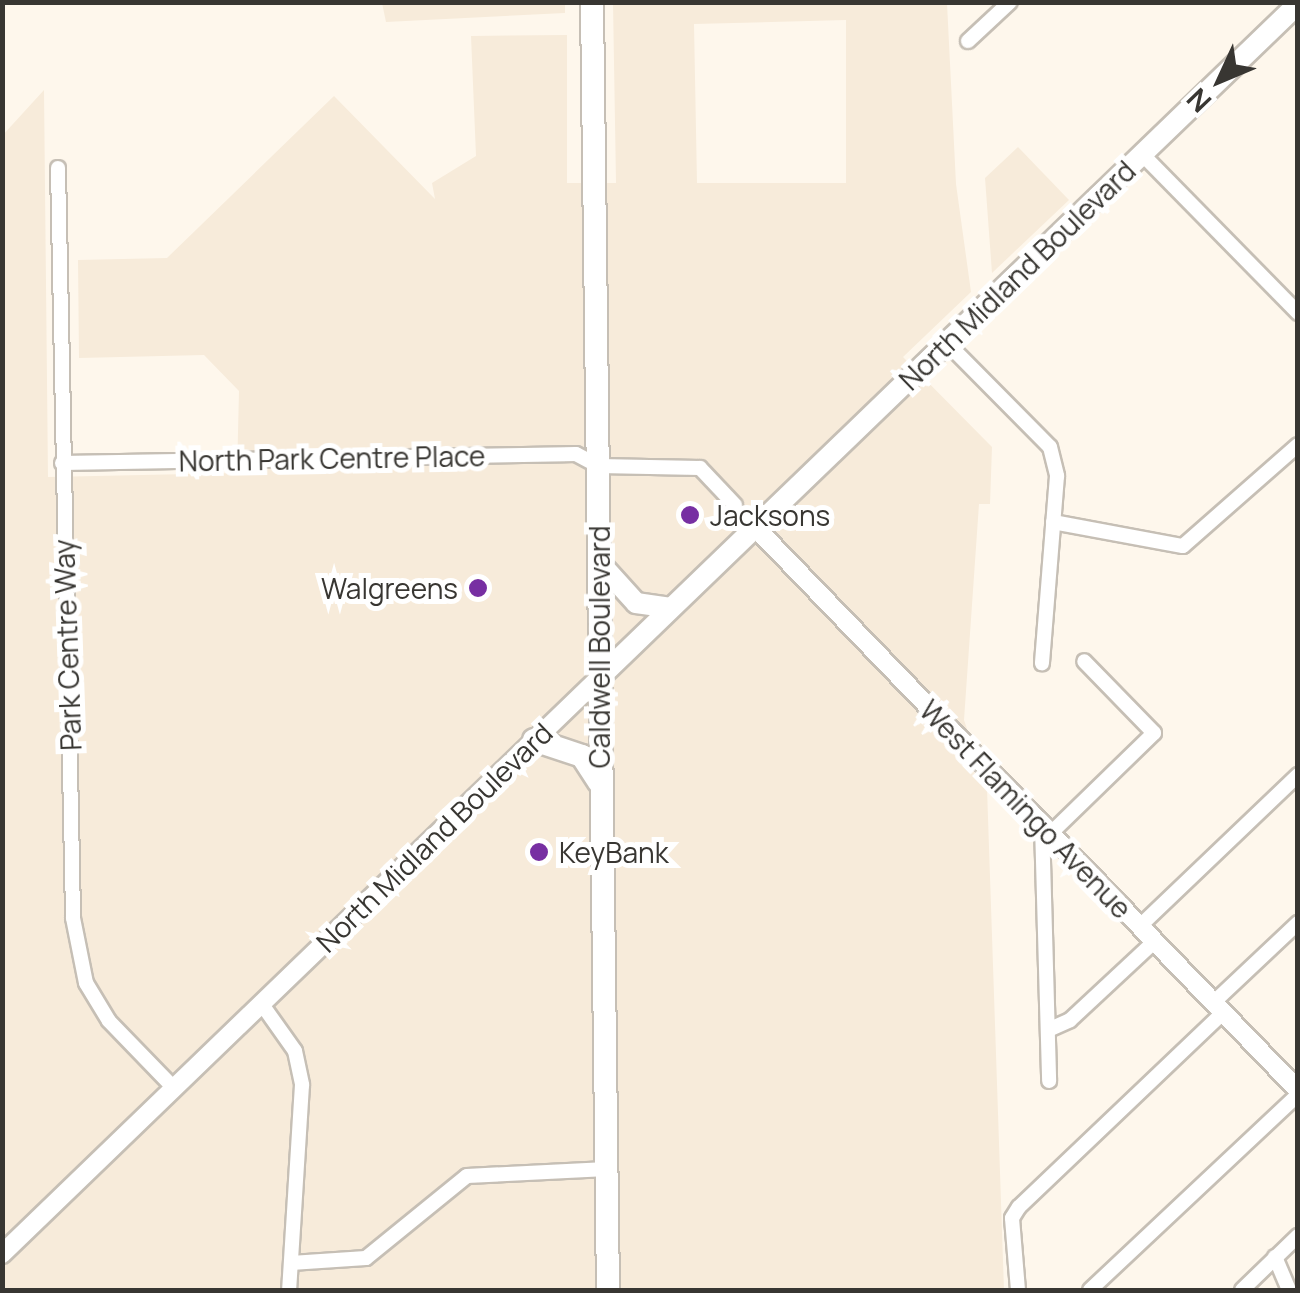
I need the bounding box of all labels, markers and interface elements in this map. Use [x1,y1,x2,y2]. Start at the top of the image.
north arrow [1170,30,1270,130]
text: N [1178,80,1219,121]
street label: North Midland Boulevard [892,154,1142,396]
street label: North Park Centre Place [178,439,486,477]
place label: Jacksons [710,498,830,532]
marker: Jacksons [679,504,701,526]
street label: Caldwell Boulevard [582,526,616,768]
street label: Park Centre Way [47,539,87,751]
place label: Walgreens [321,571,458,605]
marker: Walgreens [467,577,489,599]
street label: West Flamingo Avenue [913,693,1139,925]
street label: North Midland Boulevard [309,716,559,958]
place label: KeyBank [559,835,669,869]
marker: KeyBank [528,841,550,863]

